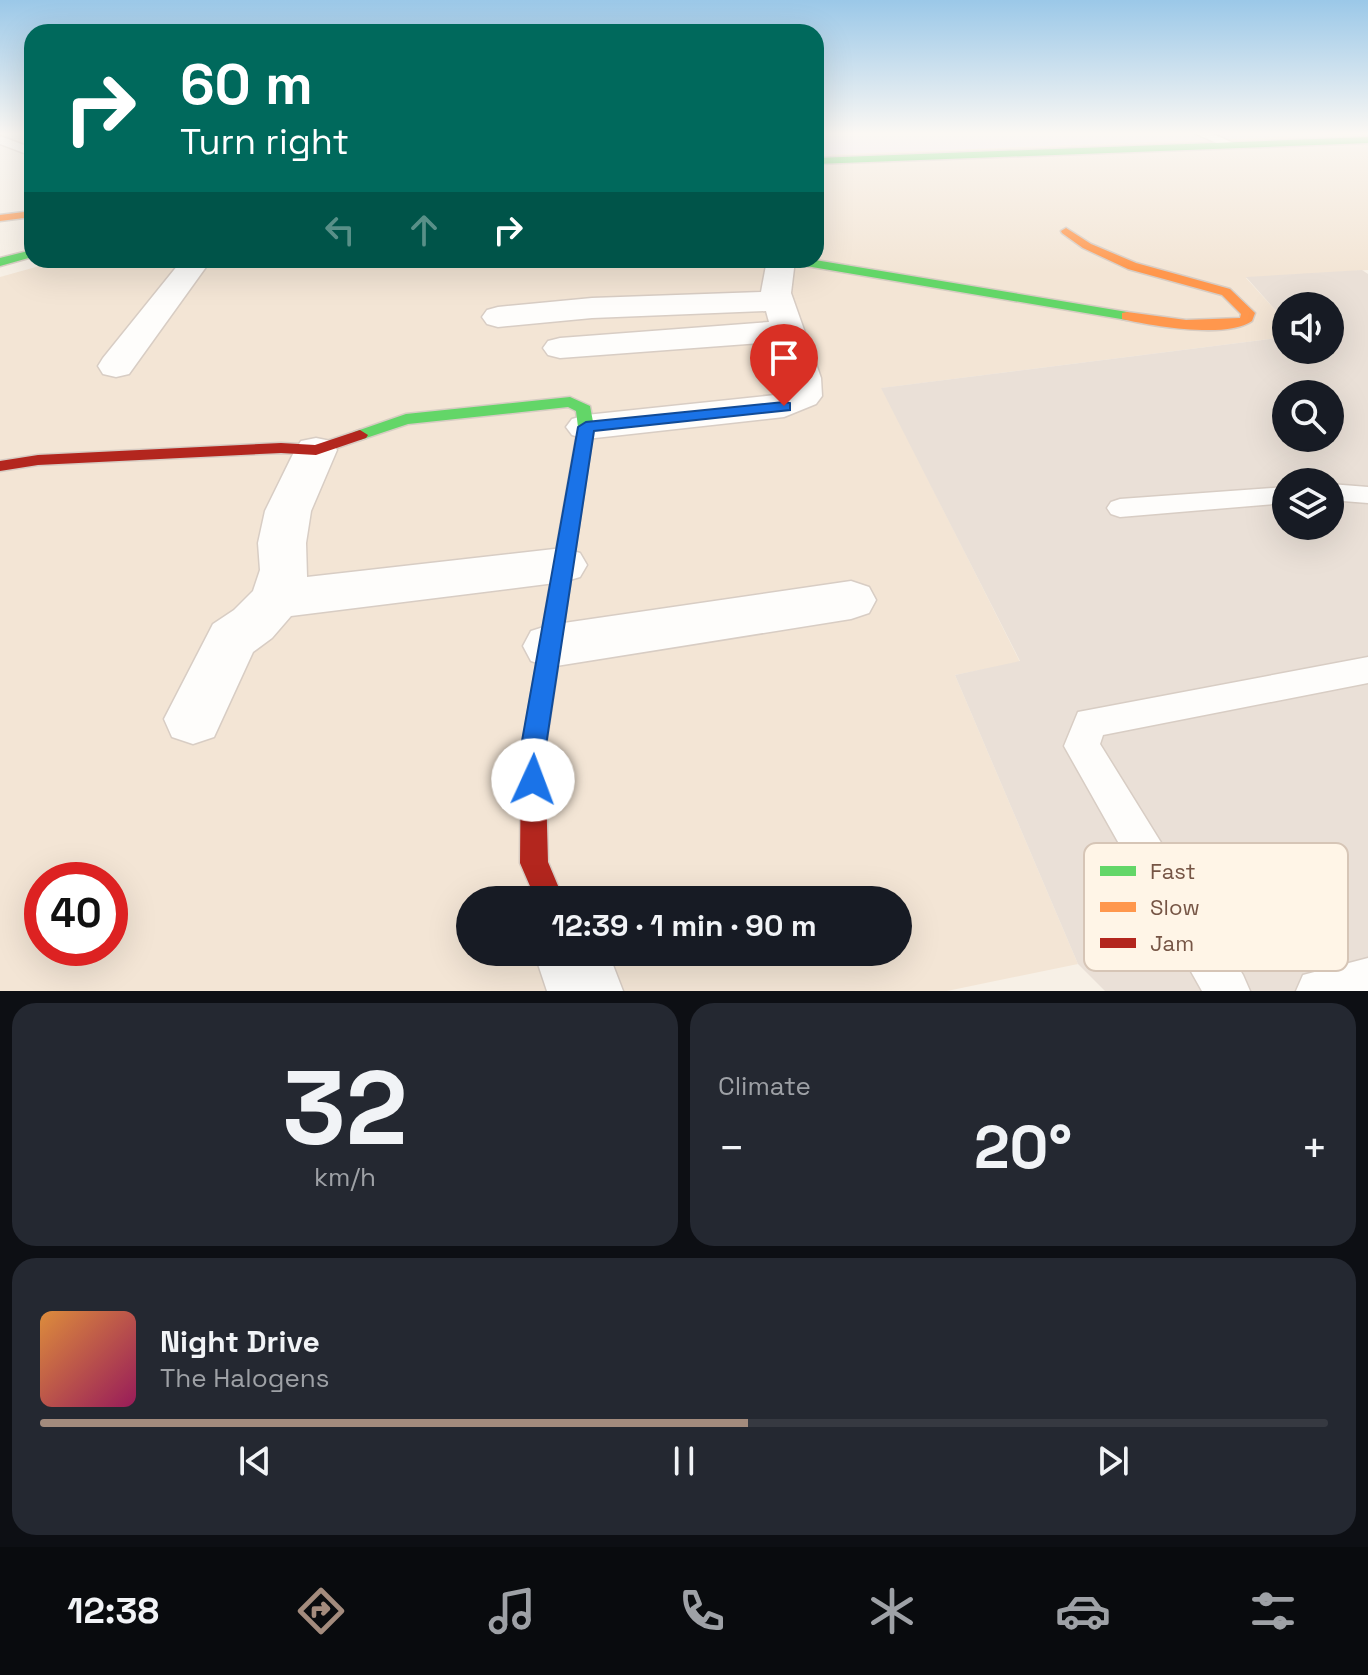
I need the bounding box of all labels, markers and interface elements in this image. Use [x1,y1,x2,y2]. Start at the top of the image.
text: 60 m [180,49,313,120]
icon: right [48,56,152,160]
text: Turn right [180,119,349,165]
icon: left [318,208,362,252]
icon: ahead [402,208,446,252]
icon: right [486,208,530,252]
map controls [1272,292,1344,540]
button: sound [1272,292,1344,364]
pin [750,324,818,406]
icon: arrive [762,336,806,380]
button: search [1272,380,1344,452]
button: layers [1272,468,1344,540]
position arrow [491,738,575,822]
legend [1084,843,1348,971]
text: Fast [1150,857,1196,885]
speed limit sign: 40 [24,862,128,966]
text: Slow [1150,893,1200,921]
text: 12:39 · 1 min · 90 m [551,906,817,945]
text: Jam [1150,929,1194,957]
text: 32 [282,1042,408,1174]
text: Climate [718,1069,811,1103]
text: 20° [974,1109,1072,1186]
text: − [718,1120,745,1176]
text: + [1301,1120,1328,1176]
text: km/h [314,1160,376,1194]
text: Night Drive [160,1322,320,1361]
text: The Halogens [160,1361,329,1395]
icon: previous [233,1439,277,1483]
icon: pause [662,1439,706,1483]
icon: next [1091,1439,1135,1483]
icon: directions [293,1583,349,1639]
icon: music [484,1583,540,1639]
icon: phone [674,1583,730,1639]
icon: climate [864,1583,920,1639]
icon: car [1055,1583,1111,1639]
icon: filters [1245,1583,1301,1639]
text: 12:38 [67,1588,159,1634]

